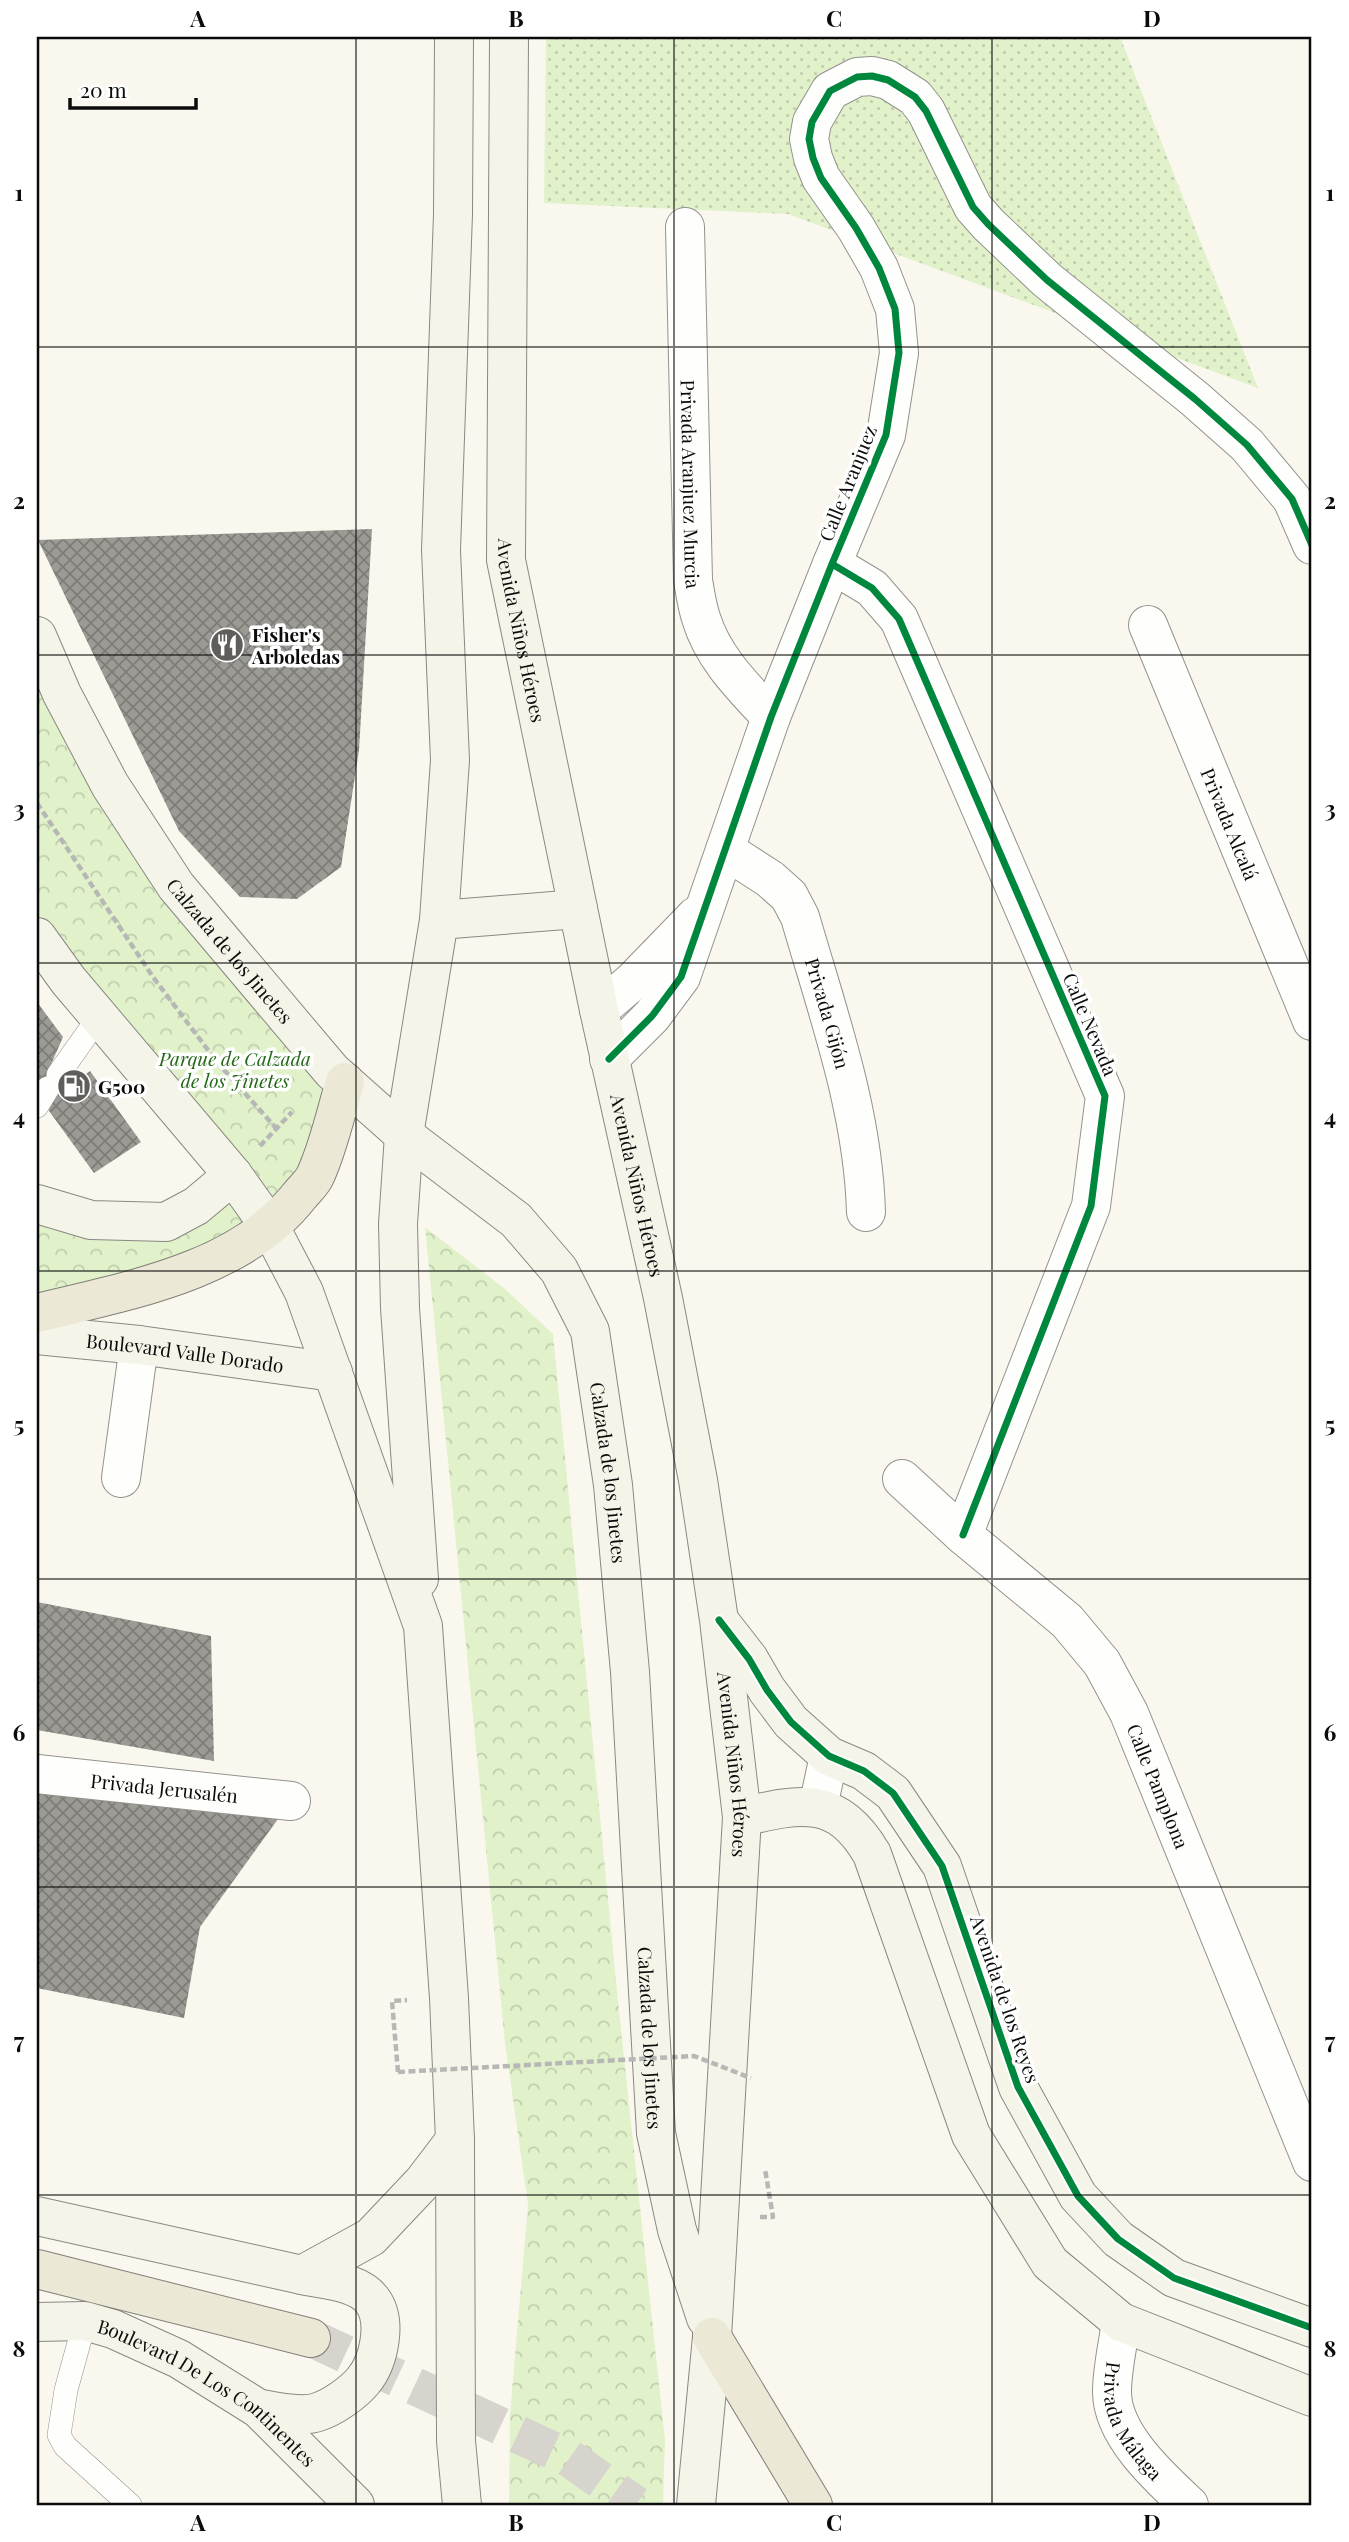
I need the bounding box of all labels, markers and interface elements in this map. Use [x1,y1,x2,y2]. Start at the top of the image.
text: A [189,2,206,33]
text: B [508,2,524,33]
text: C [826,2,842,33]
text: D [1143,2,1161,33]
scale bar [70,66,196,110]
text: 20 m [80,75,127,103]
text: 1 [15,176,24,207]
text: 1 [1326,176,1335,207]
street label: Privada Aranjuez Murcia [675,379,707,591]
street label: Calle Aranjuez [812,421,882,545]
text: 2 [13,484,25,515]
text: 2 [1324,484,1336,515]
street label: Avenida Niños Héroes [493,538,552,725]
place label: Fisher's Arboledas [251,621,340,669]
restaurant icon: Fisher's Arboledas [208,626,246,664]
street label: Privada Alcalá [1195,764,1265,884]
text: 3 [13,792,25,823]
text: 3 [1324,792,1336,823]
street label: Calzada de los Jinetes [161,873,299,1029]
street label: Privada Gijón [800,954,857,1072]
street label: Calle Nevada [1058,969,1125,1080]
park label: Parque de Calzada de los Jinetes [158,1045,311,1093]
fuel station icon: G500 [55,1067,93,1105]
place label: G500 [98,1073,145,1099]
street label: Avenida Niños Héroes [605,1090,671,1279]
text: 4 [13,1100,25,1131]
text: 4 [1324,1100,1336,1131]
street label: Boulevard Valle Dorado [85,1327,285,1378]
street label: Calzada de los Jinetes [585,1380,633,1565]
text: 5 [14,1408,24,1439]
text: 5 [1325,1408,1335,1439]
street label: Avenida Niños Héroes [712,1669,755,1858]
text: 6 [13,1716,26,1747]
text: 6 [1324,1716,1337,1747]
street label: Calle Pamplona [1122,1720,1196,1853]
street label: Privada Jerusalén [89,1767,240,1808]
street label: Avenida de los Reyes [965,1911,1047,2086]
street label: Calzada de los Jinetes [633,1946,669,2130]
text: 7 [14,2024,25,2055]
text: 7 [1325,2024,1336,2055]
street label: Boulevard De Los Continentes [95,2312,322,2472]
text: 8 [13,2332,25,2363]
text: 8 [1324,2332,1336,2363]
street label: Privada Málaga [1099,2360,1169,2486]
text: A [189,2506,206,2537]
text: B [508,2506,524,2537]
text: C [826,2506,842,2537]
text: D [1143,2506,1161,2537]

